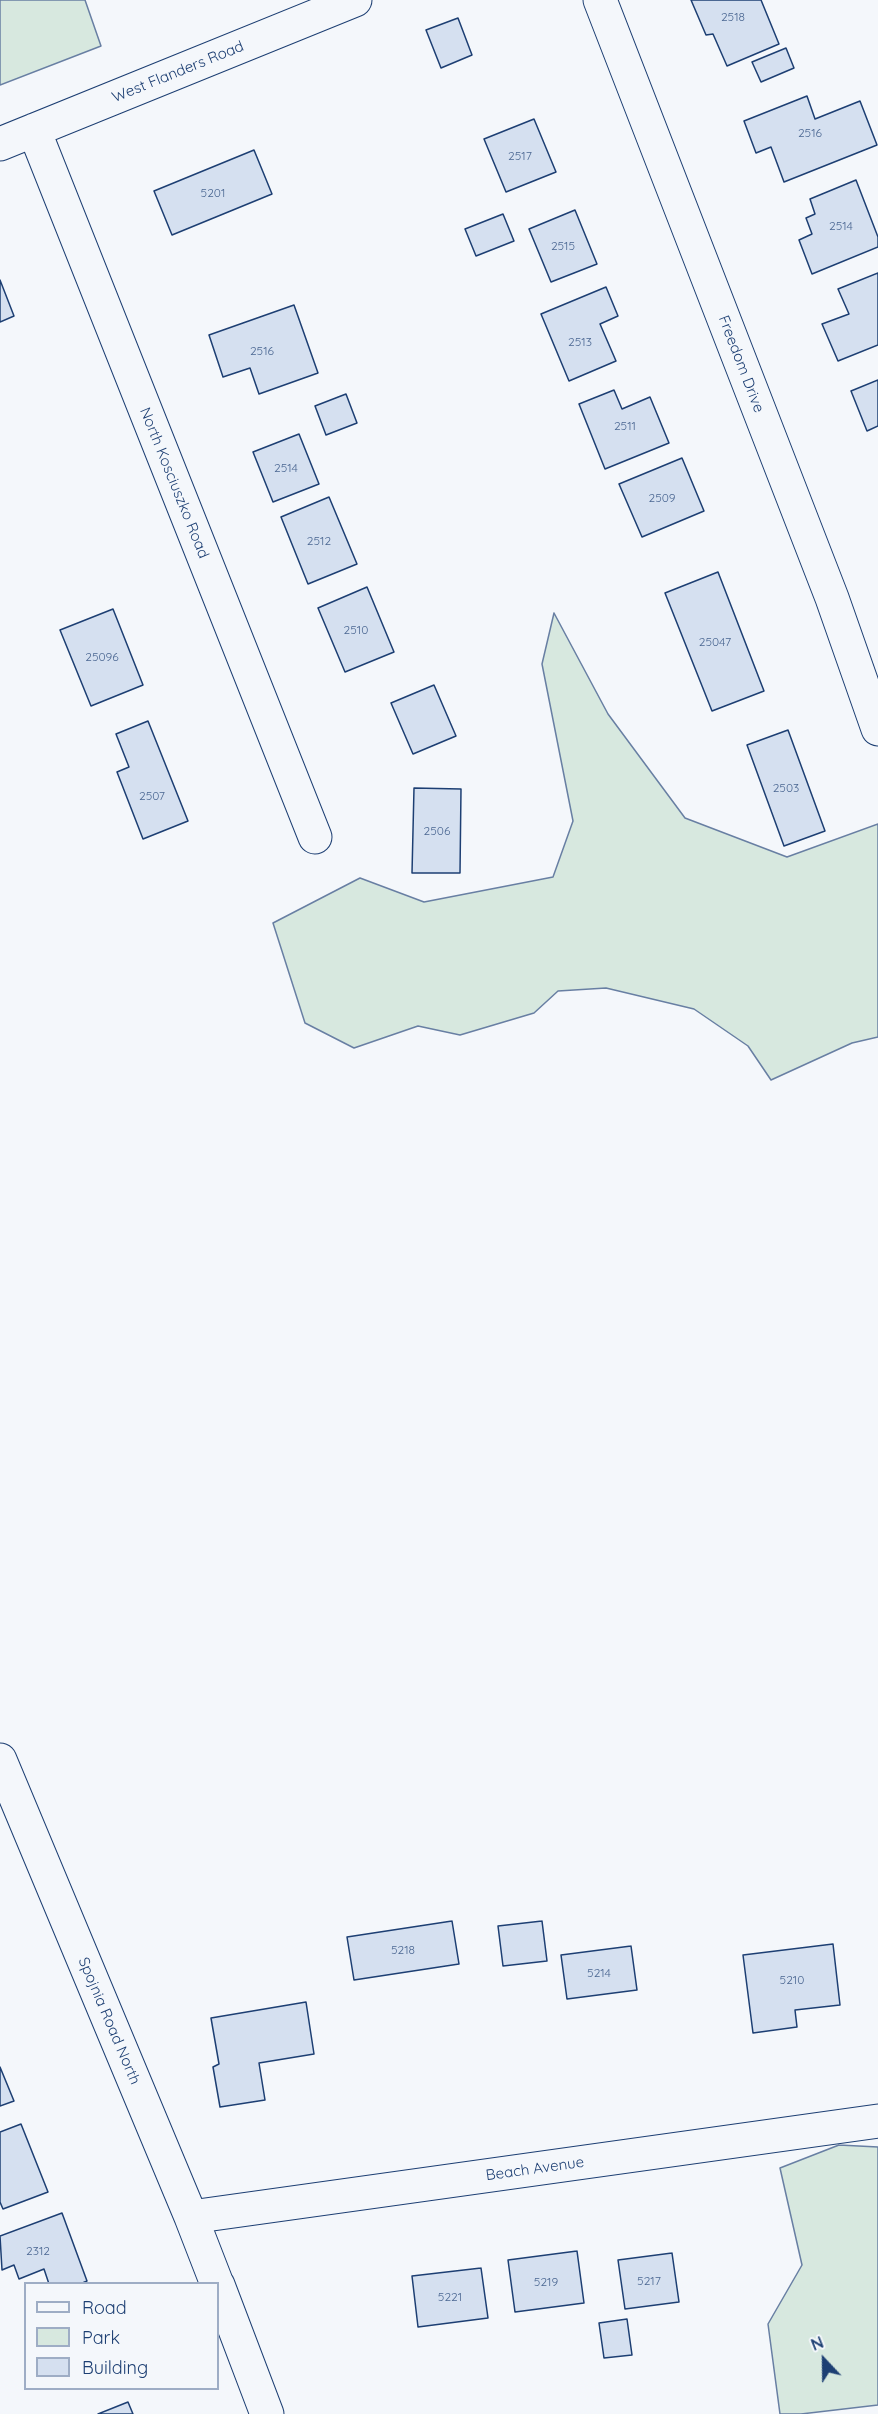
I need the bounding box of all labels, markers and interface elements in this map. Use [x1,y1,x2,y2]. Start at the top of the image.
house number: 2518 [721,10,745,24]
street label: West Flanders Road [110,37,246,107]
house number: 2516 [798,126,822,140]
house number: 2517 [508,149,532,163]
house number: 5201 [201,186,225,200]
house number: 2514 [829,219,853,233]
house number: 2515 [551,239,575,253]
street label: Freedom Drive [714,313,768,415]
house number: 2513 [568,335,592,349]
house number: 2516 [250,344,274,358]
street label: North Kosciuszko Road [135,405,213,561]
house number: 2511 [614,419,636,433]
house number: 2514 [274,461,298,475]
house number: 2509 [648,491,676,505]
house number: 2512 [307,534,331,548]
house number: 2510 [344,623,368,637]
house number: 25047 [699,635,731,649]
house number: 25096 [85,650,119,664]
house number: 2503 [773,781,799,795]
house number: 2507 [139,789,165,803]
house number: 2506 [424,824,450,838]
house number: 5218 [391,1943,415,1957]
street label: Spojnia Road North [74,1955,144,2087]
house number: 5214 [587,1966,611,1980]
house number: 5210 [780,1973,804,1987]
street label: Beach Avenue [485,2153,585,2185]
house number: 2312 [26,2244,50,2258]
house number: 5217 [637,2274,661,2288]
house number: 5219 [534,2275,558,2289]
legend [24,2282,219,2390]
house number: 5221 [438,2290,462,2304]
text: Road [82,2296,127,2319]
text: Park [82,2326,120,2349]
north arrow [794,2330,854,2390]
text: N [808,2332,826,2355]
text: Building [82,2356,148,2379]

